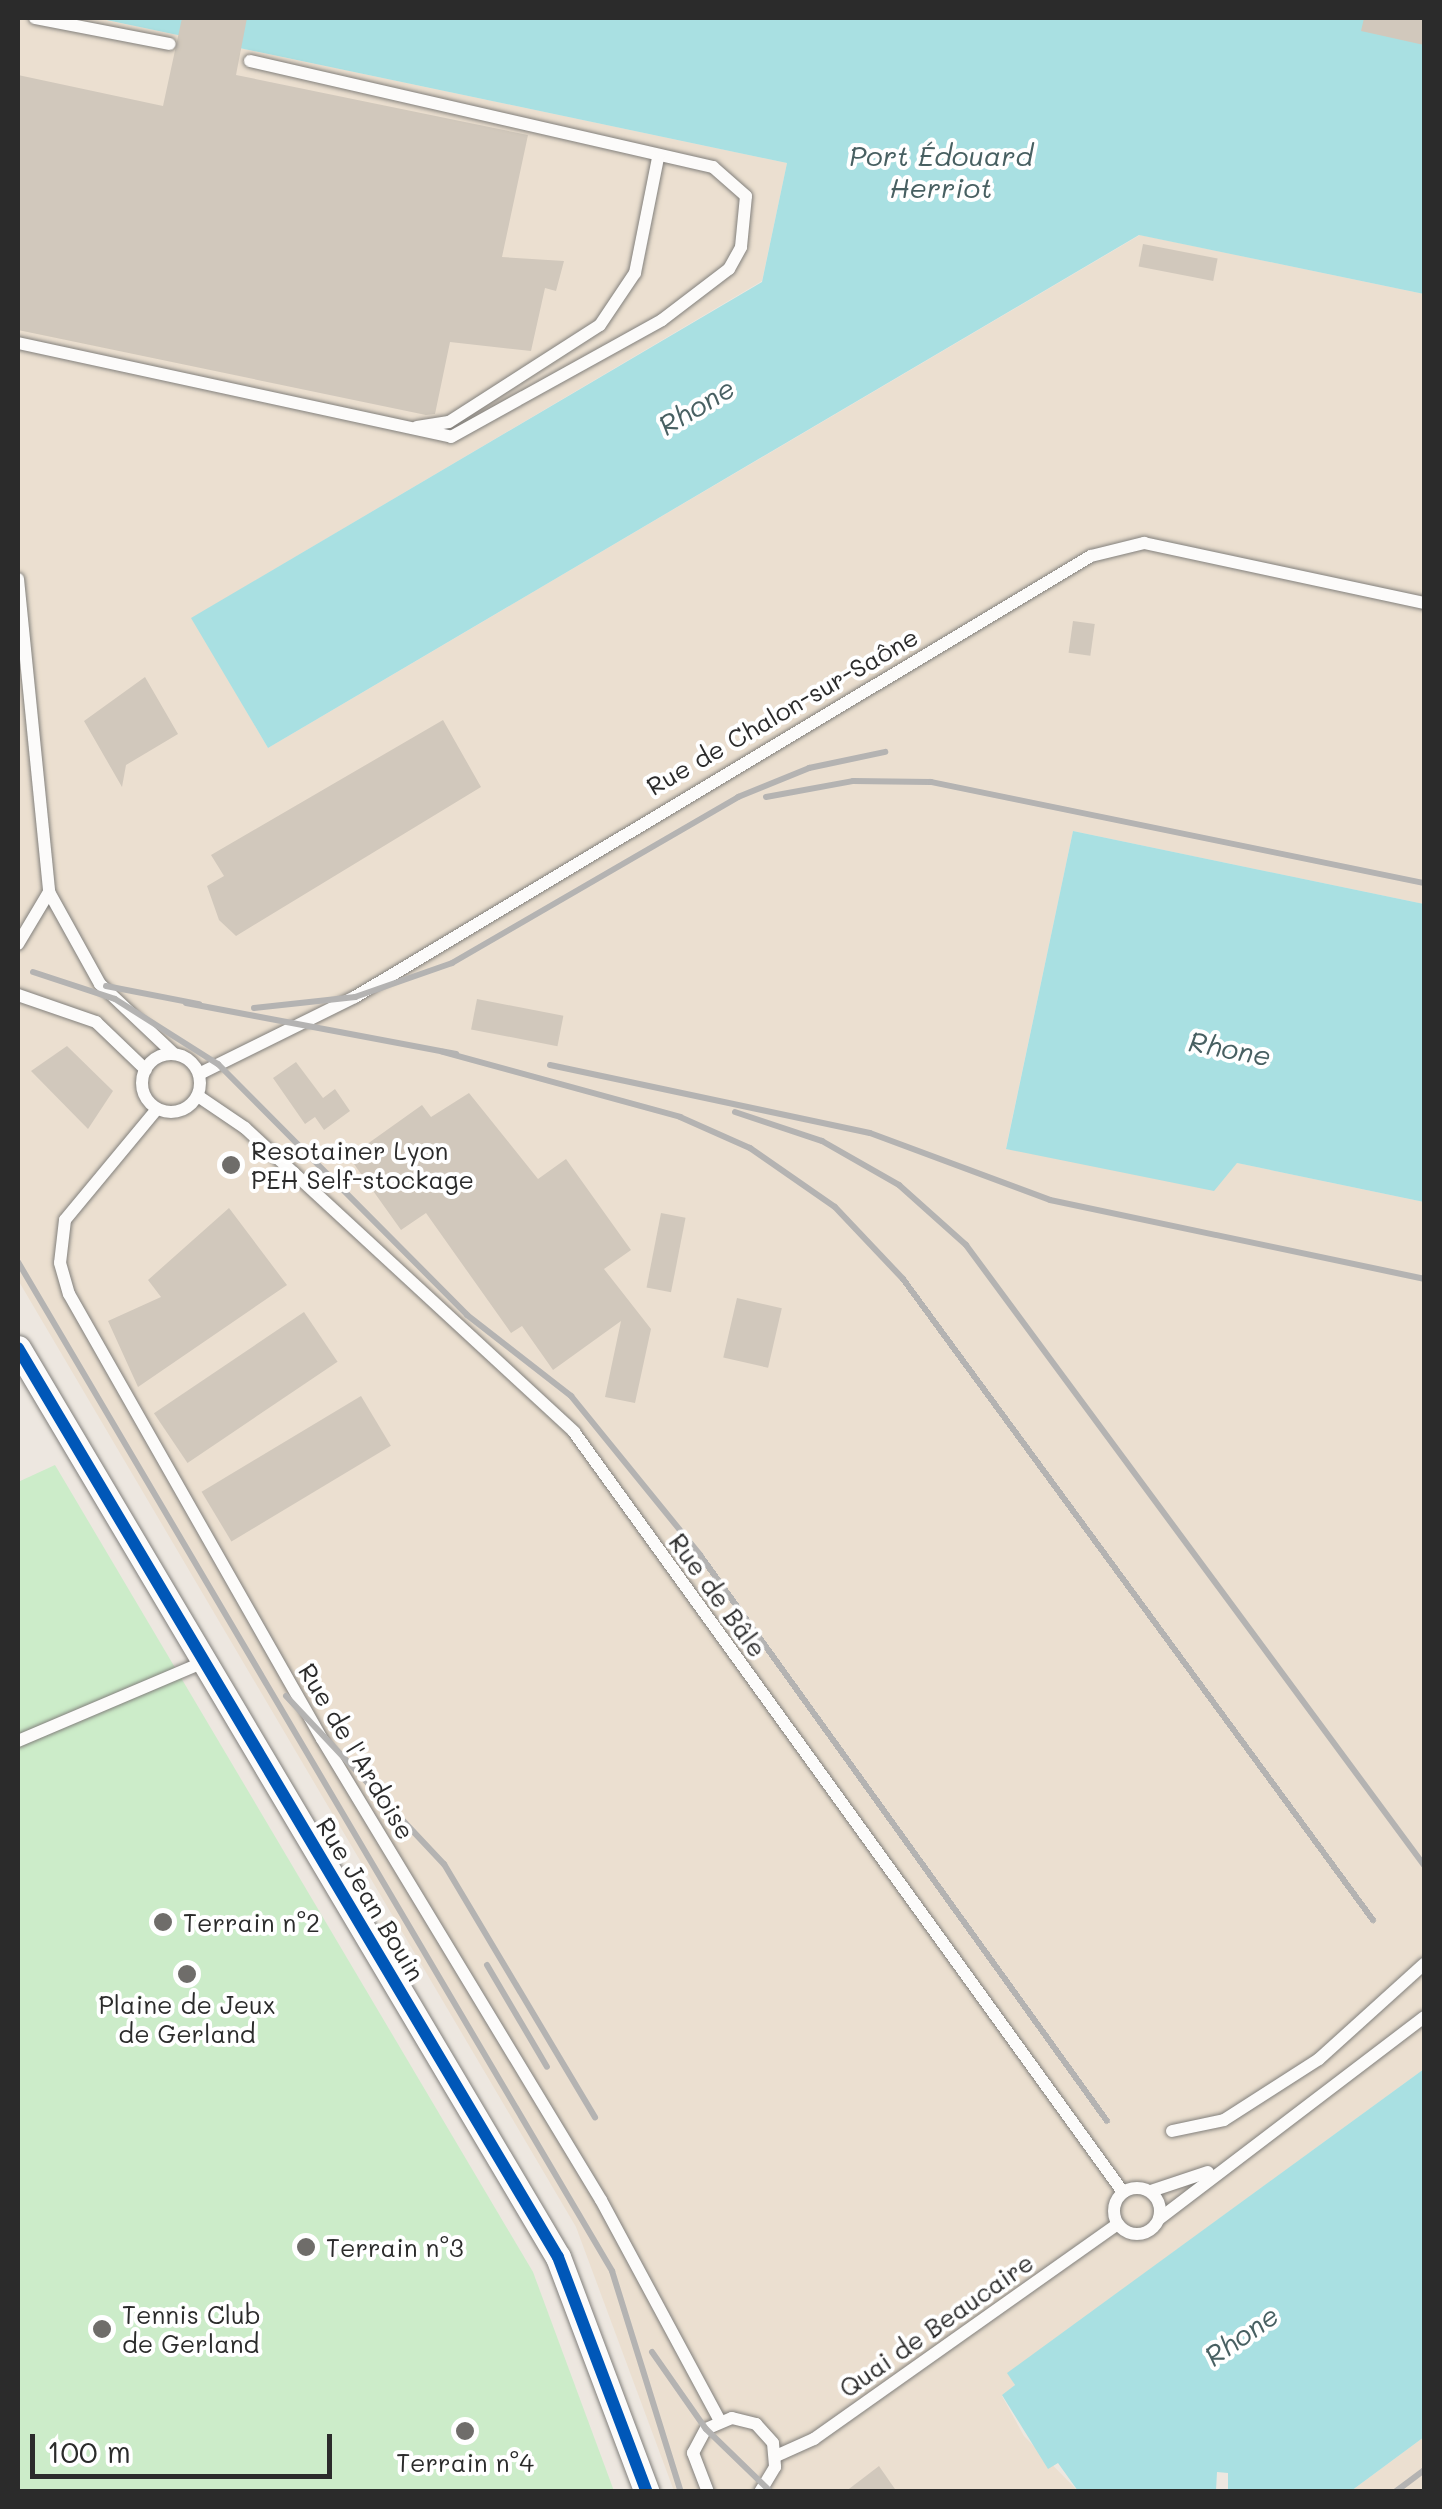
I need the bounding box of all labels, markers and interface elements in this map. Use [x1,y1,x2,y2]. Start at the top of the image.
water label: Port Édouard Herriot [849,138,1033,204]
water label: Rhone [652,370,740,442]
street label: Rue de Chalon-sur-Saône [641,621,923,801]
water label: Rhone [1186,1024,1274,1072]
place label: Resotainer Lyon PEH Self-stockage [251,1136,474,1195]
marker: Resotainer Lyon PEH Self-stockage [220,1154,242,1176]
street label: Rue de Bâle [663,1527,773,1663]
street label: Rue de l'Ardoise [293,1658,421,1844]
street label: Rue Jean Bouin [310,1812,432,1986]
place label: Terrain n°2 [183,1907,320,1937]
marker: Terrain n°2 [152,1911,174,1933]
marker: Plaine de Jeux de Gerland [176,1963,198,1985]
place label: Plaine de Jeux de Gerland [98,1990,276,2049]
place label: Terrain n°3 [326,2232,464,2262]
marker: Terrain n°3 [295,2236,317,2258]
street label: Quai de Beaucaire [833,2247,1039,2403]
water label: Rhone [1197,2297,1285,2373]
place label: Tennis Club de Gerland [122,2300,261,2359]
marker: Tennis Club de Gerland [91,2318,113,2340]
scale bar [35,2414,338,2476]
marker: Terrain n°4 [454,2420,476,2442]
text: 100 m [47,2431,131,2471]
place label: Terrain n°4 [396,2447,534,2477]

